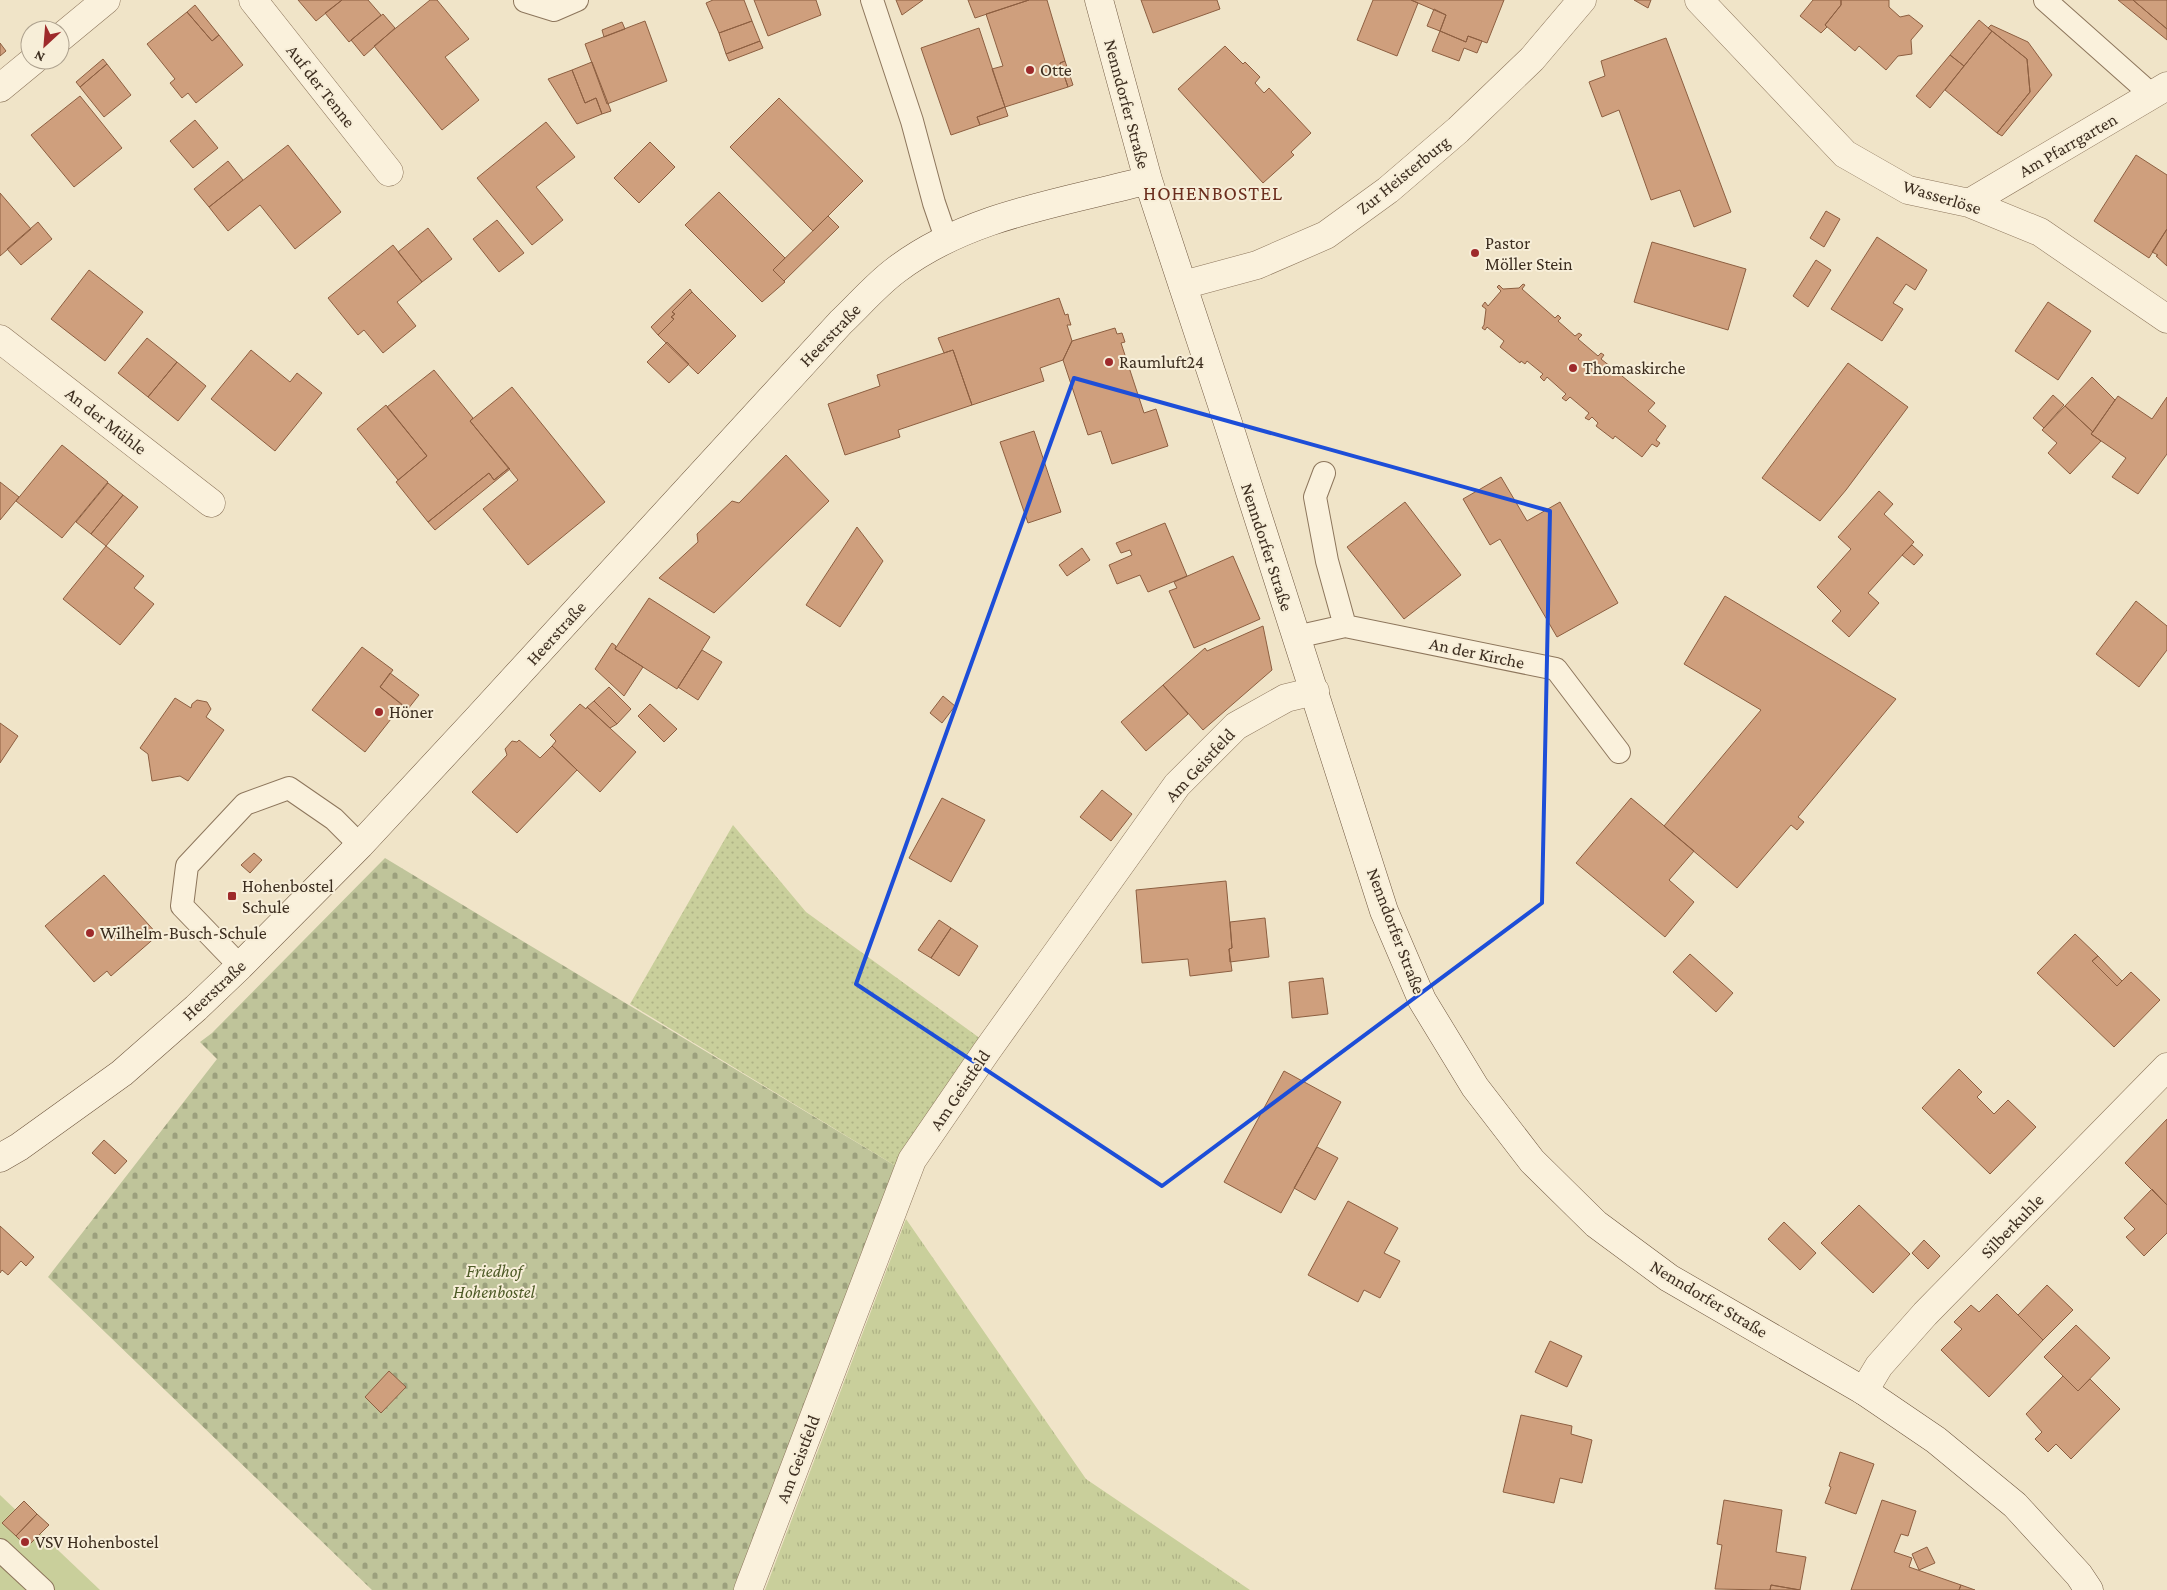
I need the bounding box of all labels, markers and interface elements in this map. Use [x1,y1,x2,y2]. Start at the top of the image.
north arrow [20,20,70,70]
street label: Nenndorfer Straße [1100,37,1154,171]
street label: Auf der Tenne [282,41,360,132]
text: N [31,47,47,66]
place label: Otte [1040,60,1072,80]
marker: Otte [1024,64,1036,76]
street label: Am Pfarrgarten [2015,109,2121,181]
street label: Zur Heisterburg [1353,131,1454,219]
street label: Wasserlöse [1900,176,1984,218]
district label: HOHENBOSTEL [1143,182,1283,204]
place label: Pastor Möller Stein [1485,233,1573,274]
marker: Pastor Möller Stein [1469,247,1481,259]
street label: Heerstraße [795,299,865,370]
place label: Raumluft24 [1119,352,1204,372]
marker: Raumluft24 [1103,356,1115,368]
place label: Thomaskirche [1583,358,1686,378]
marker: Thomaskirche [1567,362,1579,374]
street label: An der Mühle [62,383,151,459]
street label: Nenndorfer Straße [1237,480,1297,614]
street label: Heerstraße [522,597,590,669]
street label: An der Kirche [1428,633,1526,673]
place label: Höner [389,702,434,722]
marker: Höner [373,706,385,718]
street label: Am Geistfeld [1161,724,1239,806]
street label: Nenndorfer Straße [1363,865,1429,997]
place label: Hohenbostel Schule [242,876,334,917]
marker: Hohenbostel Schule [226,890,238,902]
place label: Wilhelm-Busch-Schule [100,923,267,943]
marker: Wilhelm-Busch-Schule [84,927,96,939]
street label: Heerstraße [178,956,250,1024]
street label: Am Geistfeld [926,1046,994,1134]
street label: Silberkuhle [1976,1190,2048,1262]
street label: Nenndorfer Straße [1647,1256,1771,1342]
park label: Friedhof Hohenbostel [453,1261,536,1302]
street label: Am Geistfeld [772,1412,824,1506]
place label: VSV Hohenbostel [35,1532,159,1552]
marker: VSV Hohenbostel [19,1536,31,1548]

